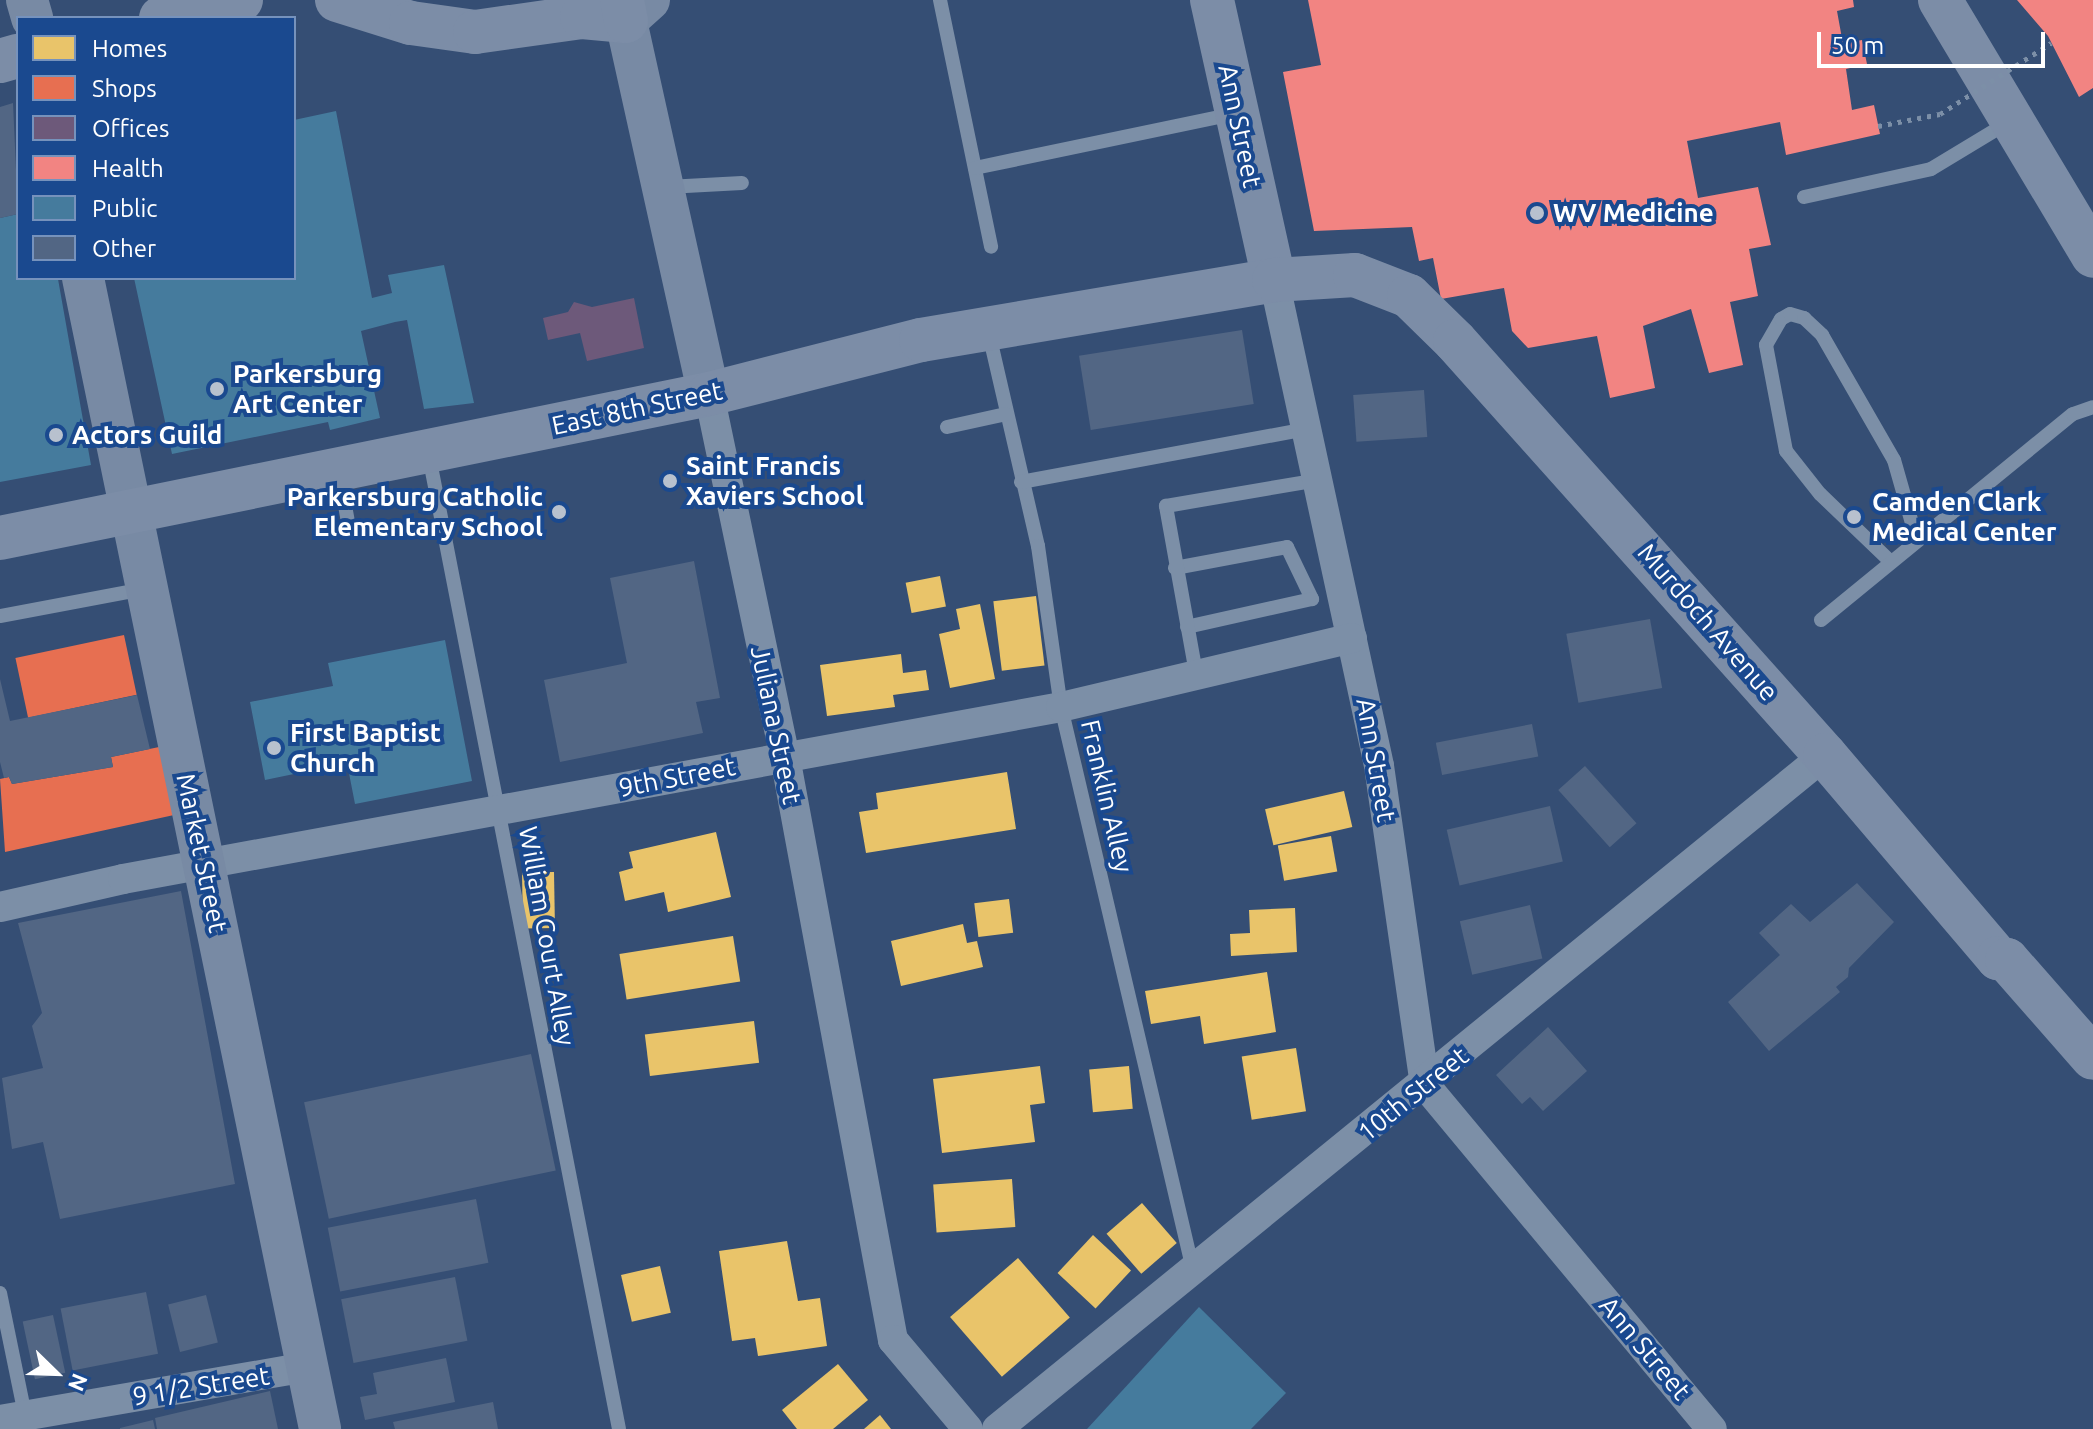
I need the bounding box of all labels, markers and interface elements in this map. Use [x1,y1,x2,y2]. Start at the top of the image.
legend [16,16,296,280]
scale bar [1821,16,2049,66]
text: 50 m [1831,32,1884,59]
text: Homes [92,35,167,62]
street label: Ann Street [1212,62,1268,190]
text: Shops [92,75,157,102]
text: Offices [92,115,170,142]
text: Health [92,155,164,182]
text: Public [92,195,157,222]
place label: WV Medicine [1553,197,1714,229]
marker: WV Medicine [1528,204,1546,222]
text: Other [92,235,156,262]
place label: Parkersburg Art Center [233,358,382,420]
street label: East 8th Street [549,375,725,441]
marker: Parkersburg Art Center [208,380,226,398]
place label: Actors Guild [72,419,222,451]
marker: Actors Guild [47,426,65,444]
place label: Saint Francis Xaviers School [686,450,864,512]
marker: Saint Francis Xaviers School [661,472,679,490]
place label: Parkersburg Catholic Elementary School [287,481,543,542]
place label: Camden Clark Medical Center [1872,486,2056,548]
marker: Parkersburg Catholic Elementary School [550,503,568,521]
marker: Camden Clark Medical Center [1843,506,1865,528]
street label: Murdoch Avenue [1631,537,1785,707]
street label: Juliana Street [744,643,808,807]
street label: Ann Street [1350,696,1402,824]
place label: First Baptist Church [290,717,441,778]
street label: Franklin Alley [1074,717,1140,875]
marker: First Baptist Church [265,739,283,757]
street label: 9th Street [616,750,738,804]
street label: Market Street [170,771,234,935]
street label: William Court Alley [512,824,582,1048]
street label: 10th Street [1352,1040,1474,1148]
street label: Ann Street [1593,1290,1697,1406]
north arrow [16,1333,96,1413]
street label: 9 1/2 Street [130,1360,272,1412]
text: N [64,1370,93,1395]

